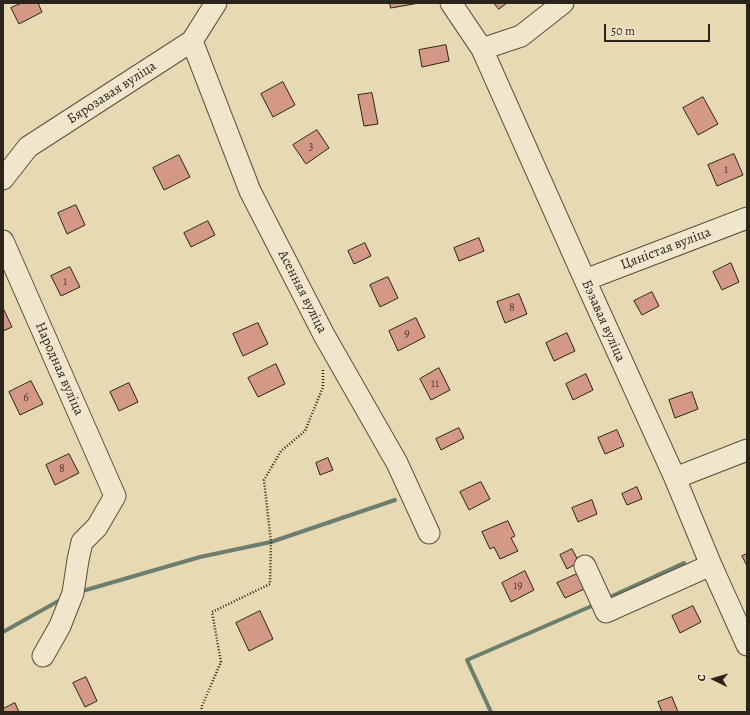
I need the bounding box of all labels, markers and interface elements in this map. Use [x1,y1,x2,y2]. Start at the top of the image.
scale bar [606,16,712,42]
text: 50 m [611,23,635,39]
street label: Бярозавая вуліца [64,58,160,128]
house number: 3 [309,140,313,154]
house number: 1 [724,163,728,177]
street label: Цяністая вуліца [619,224,713,274]
street label: Асенняя вуліца [274,248,330,336]
house number: 1 [63,275,67,289]
street label: Бэзавая вуліца [577,277,629,365]
house number: 8 [509,301,515,315]
street label: Народная вуліца [31,320,87,418]
house number: 9 [404,327,410,341]
house number: 11 [431,377,439,391]
house number: 6 [23,391,29,405]
house number: 8 [59,462,65,476]
house number: 19 [513,579,523,593]
north arrow [694,659,734,699]
text: С [694,674,709,682]

